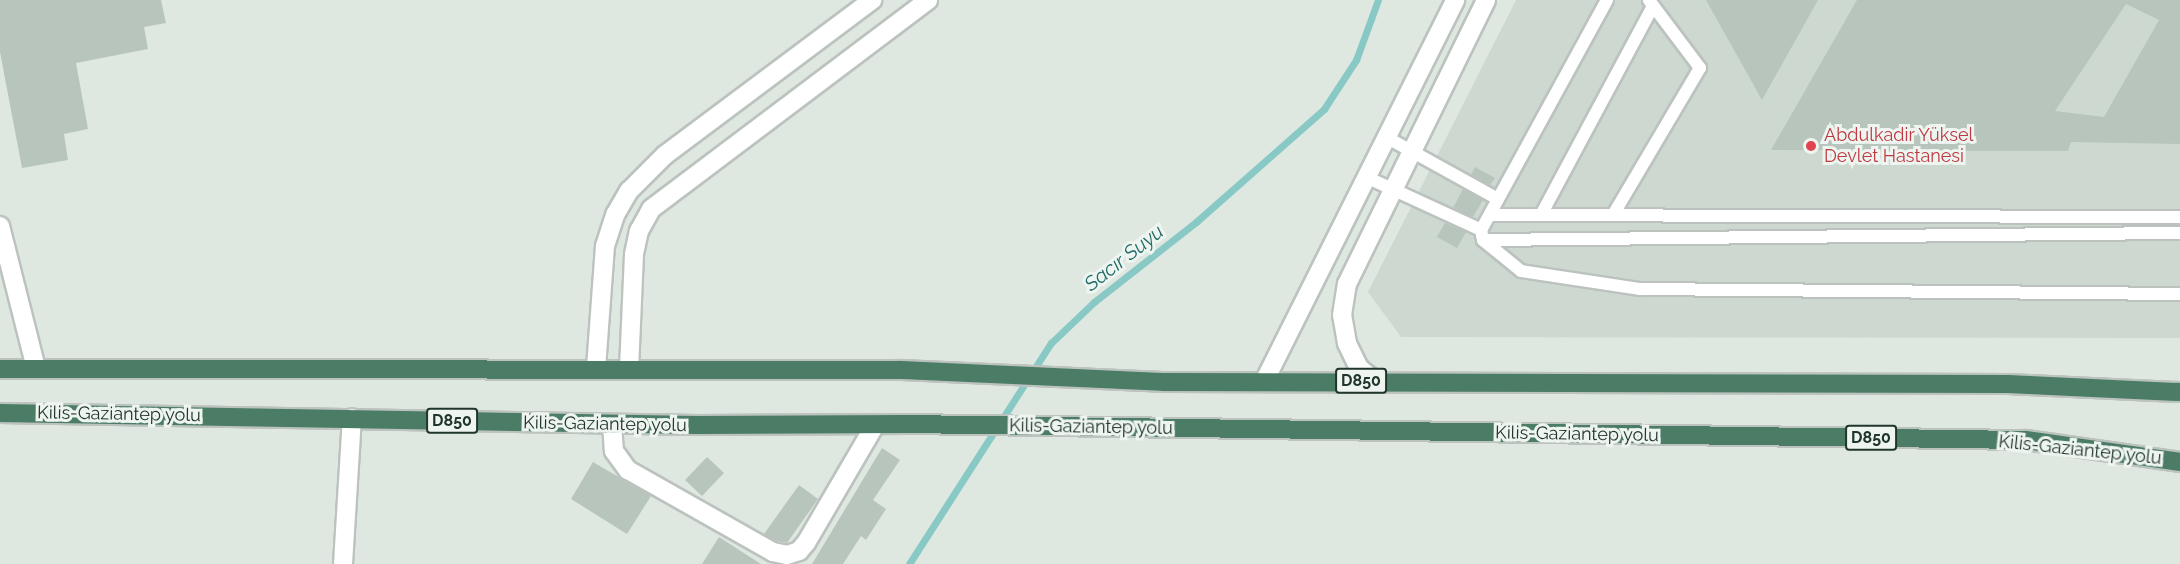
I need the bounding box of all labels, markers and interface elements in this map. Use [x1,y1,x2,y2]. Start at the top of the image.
place label: Abdulkadir Yüksel Devlet Hastanesi [1824,125,1974,168]
marker: Abdulkadir Yüksel Devlet Hastanesi [1802,137,1820,155]
water label: Sacır Suyu [1079,219,1169,297]
road number: D850 [1334,368,1388,394]
street label: Kilis-Gaziantep yolu [37,402,201,426]
road number: D850 [425,408,479,434]
street label: Kilis-Gaziantep yolu [523,412,687,436]
street label: Kilis-Gaziantep yolu [1009,415,1173,439]
street label: Kilis-Gaziantep yolu [1495,422,1659,446]
road number: D850 [1844,425,1898,451]
street label: Kilis-Gaziantep yolu [1997,431,2163,469]

